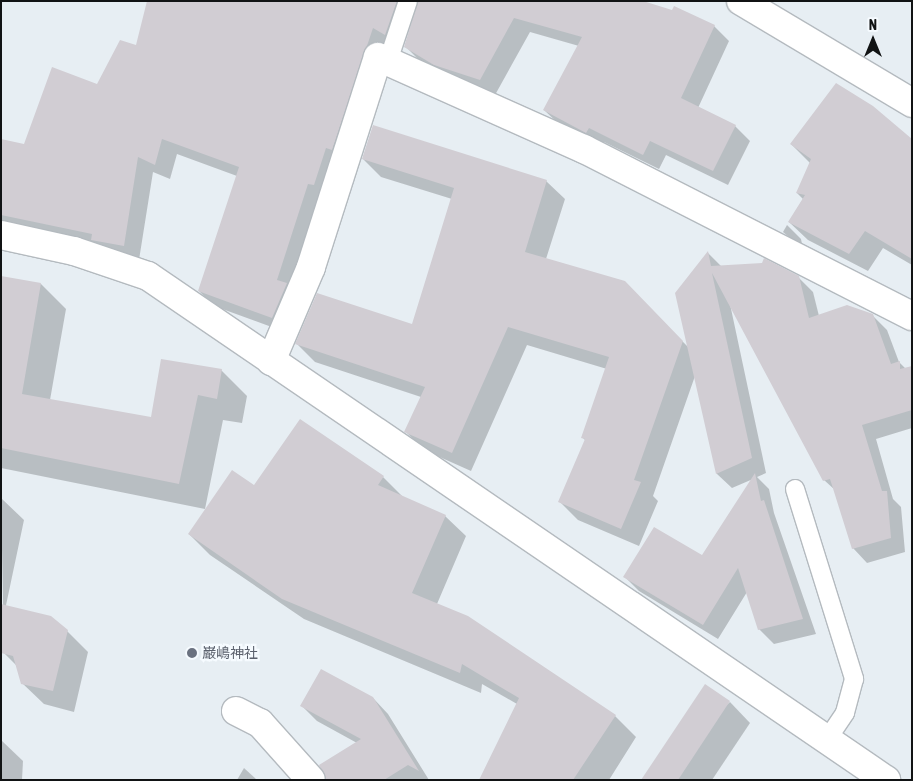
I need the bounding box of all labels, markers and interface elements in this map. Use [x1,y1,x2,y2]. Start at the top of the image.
north arrow [848,15,898,65]
text: N [869,17,877,33]
place label: 巌嶋神社 [202,645,258,661]
marker: 巌嶋神社 [186,647,198,659]

